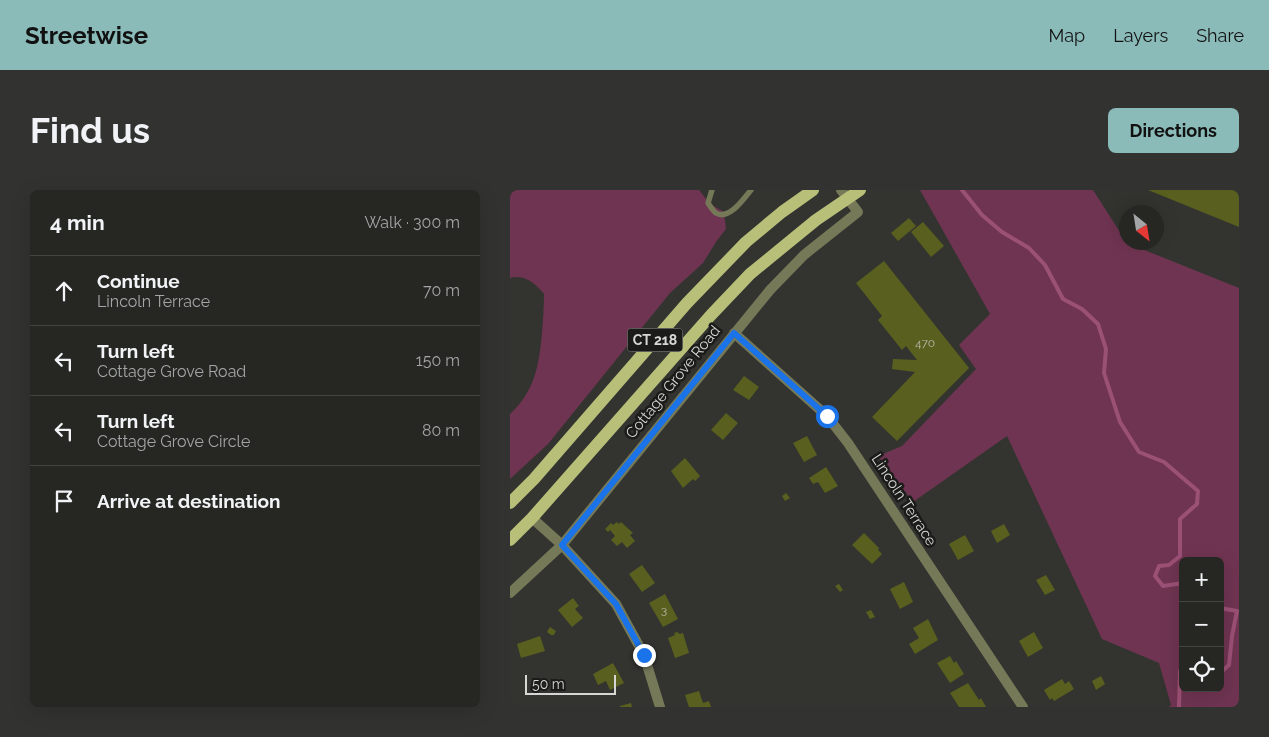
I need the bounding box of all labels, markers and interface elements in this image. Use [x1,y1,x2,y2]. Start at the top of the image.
text: Streetwise [25,21,148,50]
text: Map [1049,25,1085,46]
text: Layers [1113,25,1168,46]
text: Share [1196,25,1244,46]
button: Directions [1108,108,1239,153]
text: Find us [30,110,150,151]
north arrow [1119,205,1164,250]
text: 4 min [50,210,105,235]
text: Walk · 300 m [364,213,460,232]
text: Continue [97,270,180,292]
icon: ahead [50,277,78,305]
text: 70 m [423,281,460,300]
text: Lincoln Terrace [97,292,210,311]
street label: Cottage Grove Road [622,322,724,442]
road number: CT 218 [628,328,682,352]
house number: 470 [915,336,935,350]
text: Turn left [97,340,174,362]
icon: left [50,347,78,375]
text: 150 m [416,351,460,370]
text: Cottage Grove Road [97,362,246,381]
route start [816,405,839,428]
text: Turn left [97,410,174,432]
icon: left [50,417,78,445]
text: 80 m [422,421,460,440]
text: Cottage Grove Circle [97,432,250,451]
street label: Lincoln Terrace [868,451,941,549]
icon: arrive [50,487,78,515]
text: Arrive at destination [97,490,281,512]
map controls [1179,557,1224,692]
button: + [1179,557,1224,602]
button: − [1179,602,1224,647]
house number: 3 [661,603,667,617]
route end [633,644,656,667]
button: locate [1179,647,1224,692]
scale bar [525,672,616,695]
text: 50 m [532,676,565,692]

